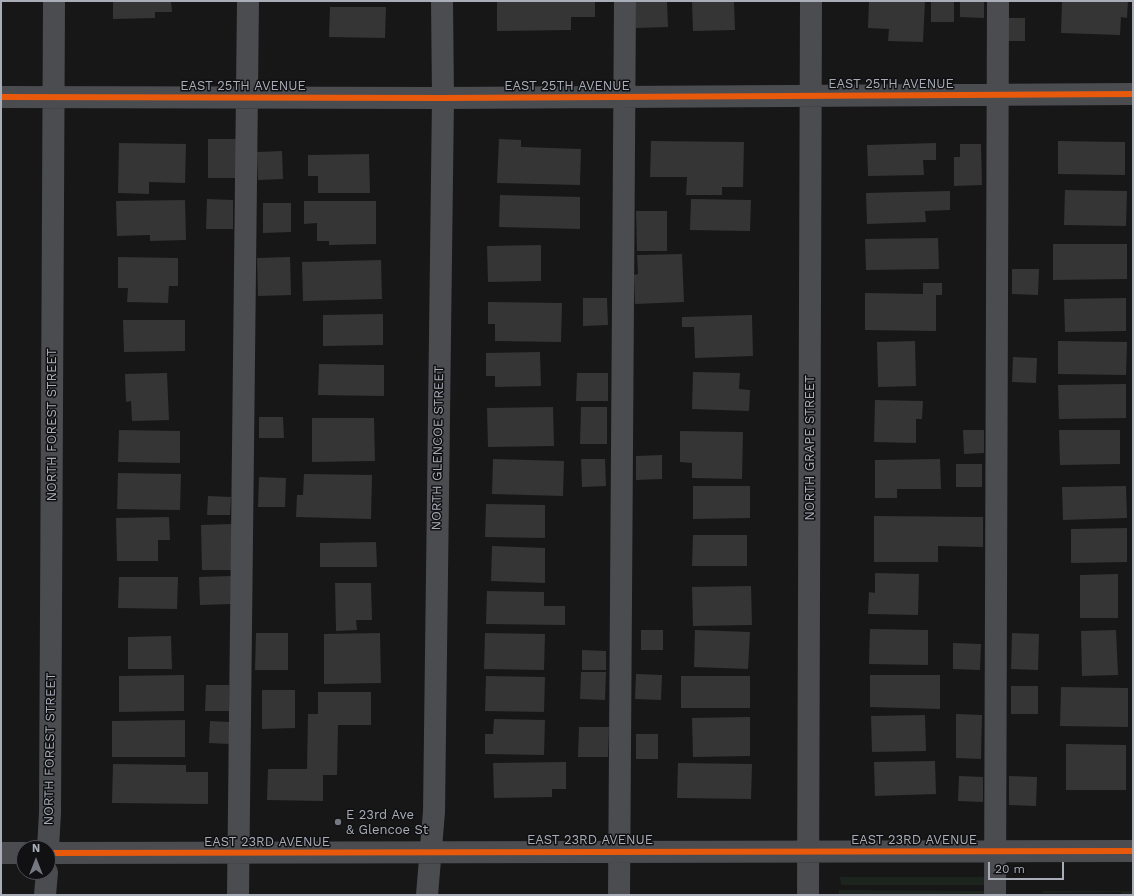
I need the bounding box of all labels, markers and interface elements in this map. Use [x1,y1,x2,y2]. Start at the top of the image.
street label: EAST 25TH AVENUE [828,76,954,92]
street label: EAST 25TH AVENUE [180,78,306,94]
street label: EAST 25TH AVENUE [504,78,630,94]
street label: NORTH FOREST STREET [44,348,60,502]
street label: NORTH GLENCOE STREET [429,366,447,530]
street label: NORTH GRAPE STREET [802,375,818,521]
street label: NORTH FOREST STREET [41,672,59,826]
place label: E 23rd Ave & Glencoe St [346,807,428,838]
marker: E 23rd Ave & Glencoe St [333,817,343,827]
street label: EAST 23RD AVENUE [527,832,653,848]
street label: EAST 23RD AVENUE [851,832,977,848]
street label: EAST 23RD AVENUE [204,834,330,850]
north arrow [16,840,56,880]
text: N [32,842,40,855]
scale bar [990,854,1066,880]
text: 20 m [995,862,1025,876]

